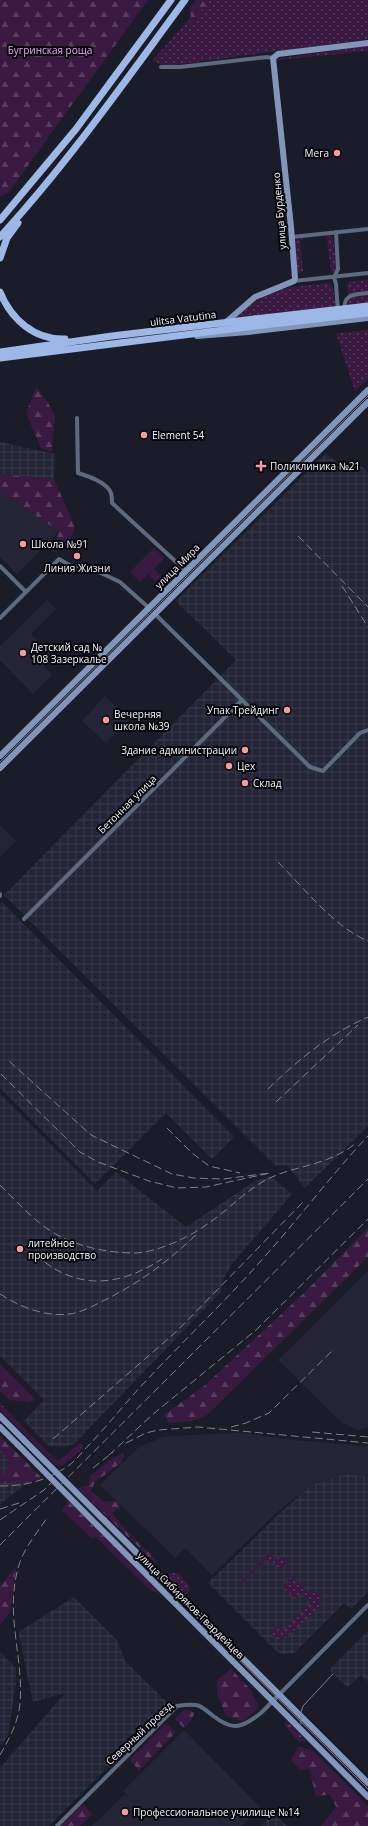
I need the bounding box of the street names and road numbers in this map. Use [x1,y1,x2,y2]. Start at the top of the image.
street label: улица Бурденко [269,172,289,250]
street label: ulitsa Vatutina [149,307,217,329]
street label: улица Мира [151,540,203,592]
street label: Бетонная улица [95,772,159,836]
street label: улица Сибиряков-Гвардейцев [134,1548,248,1662]
street label: Северный проезд [102,1698,176,1768]

